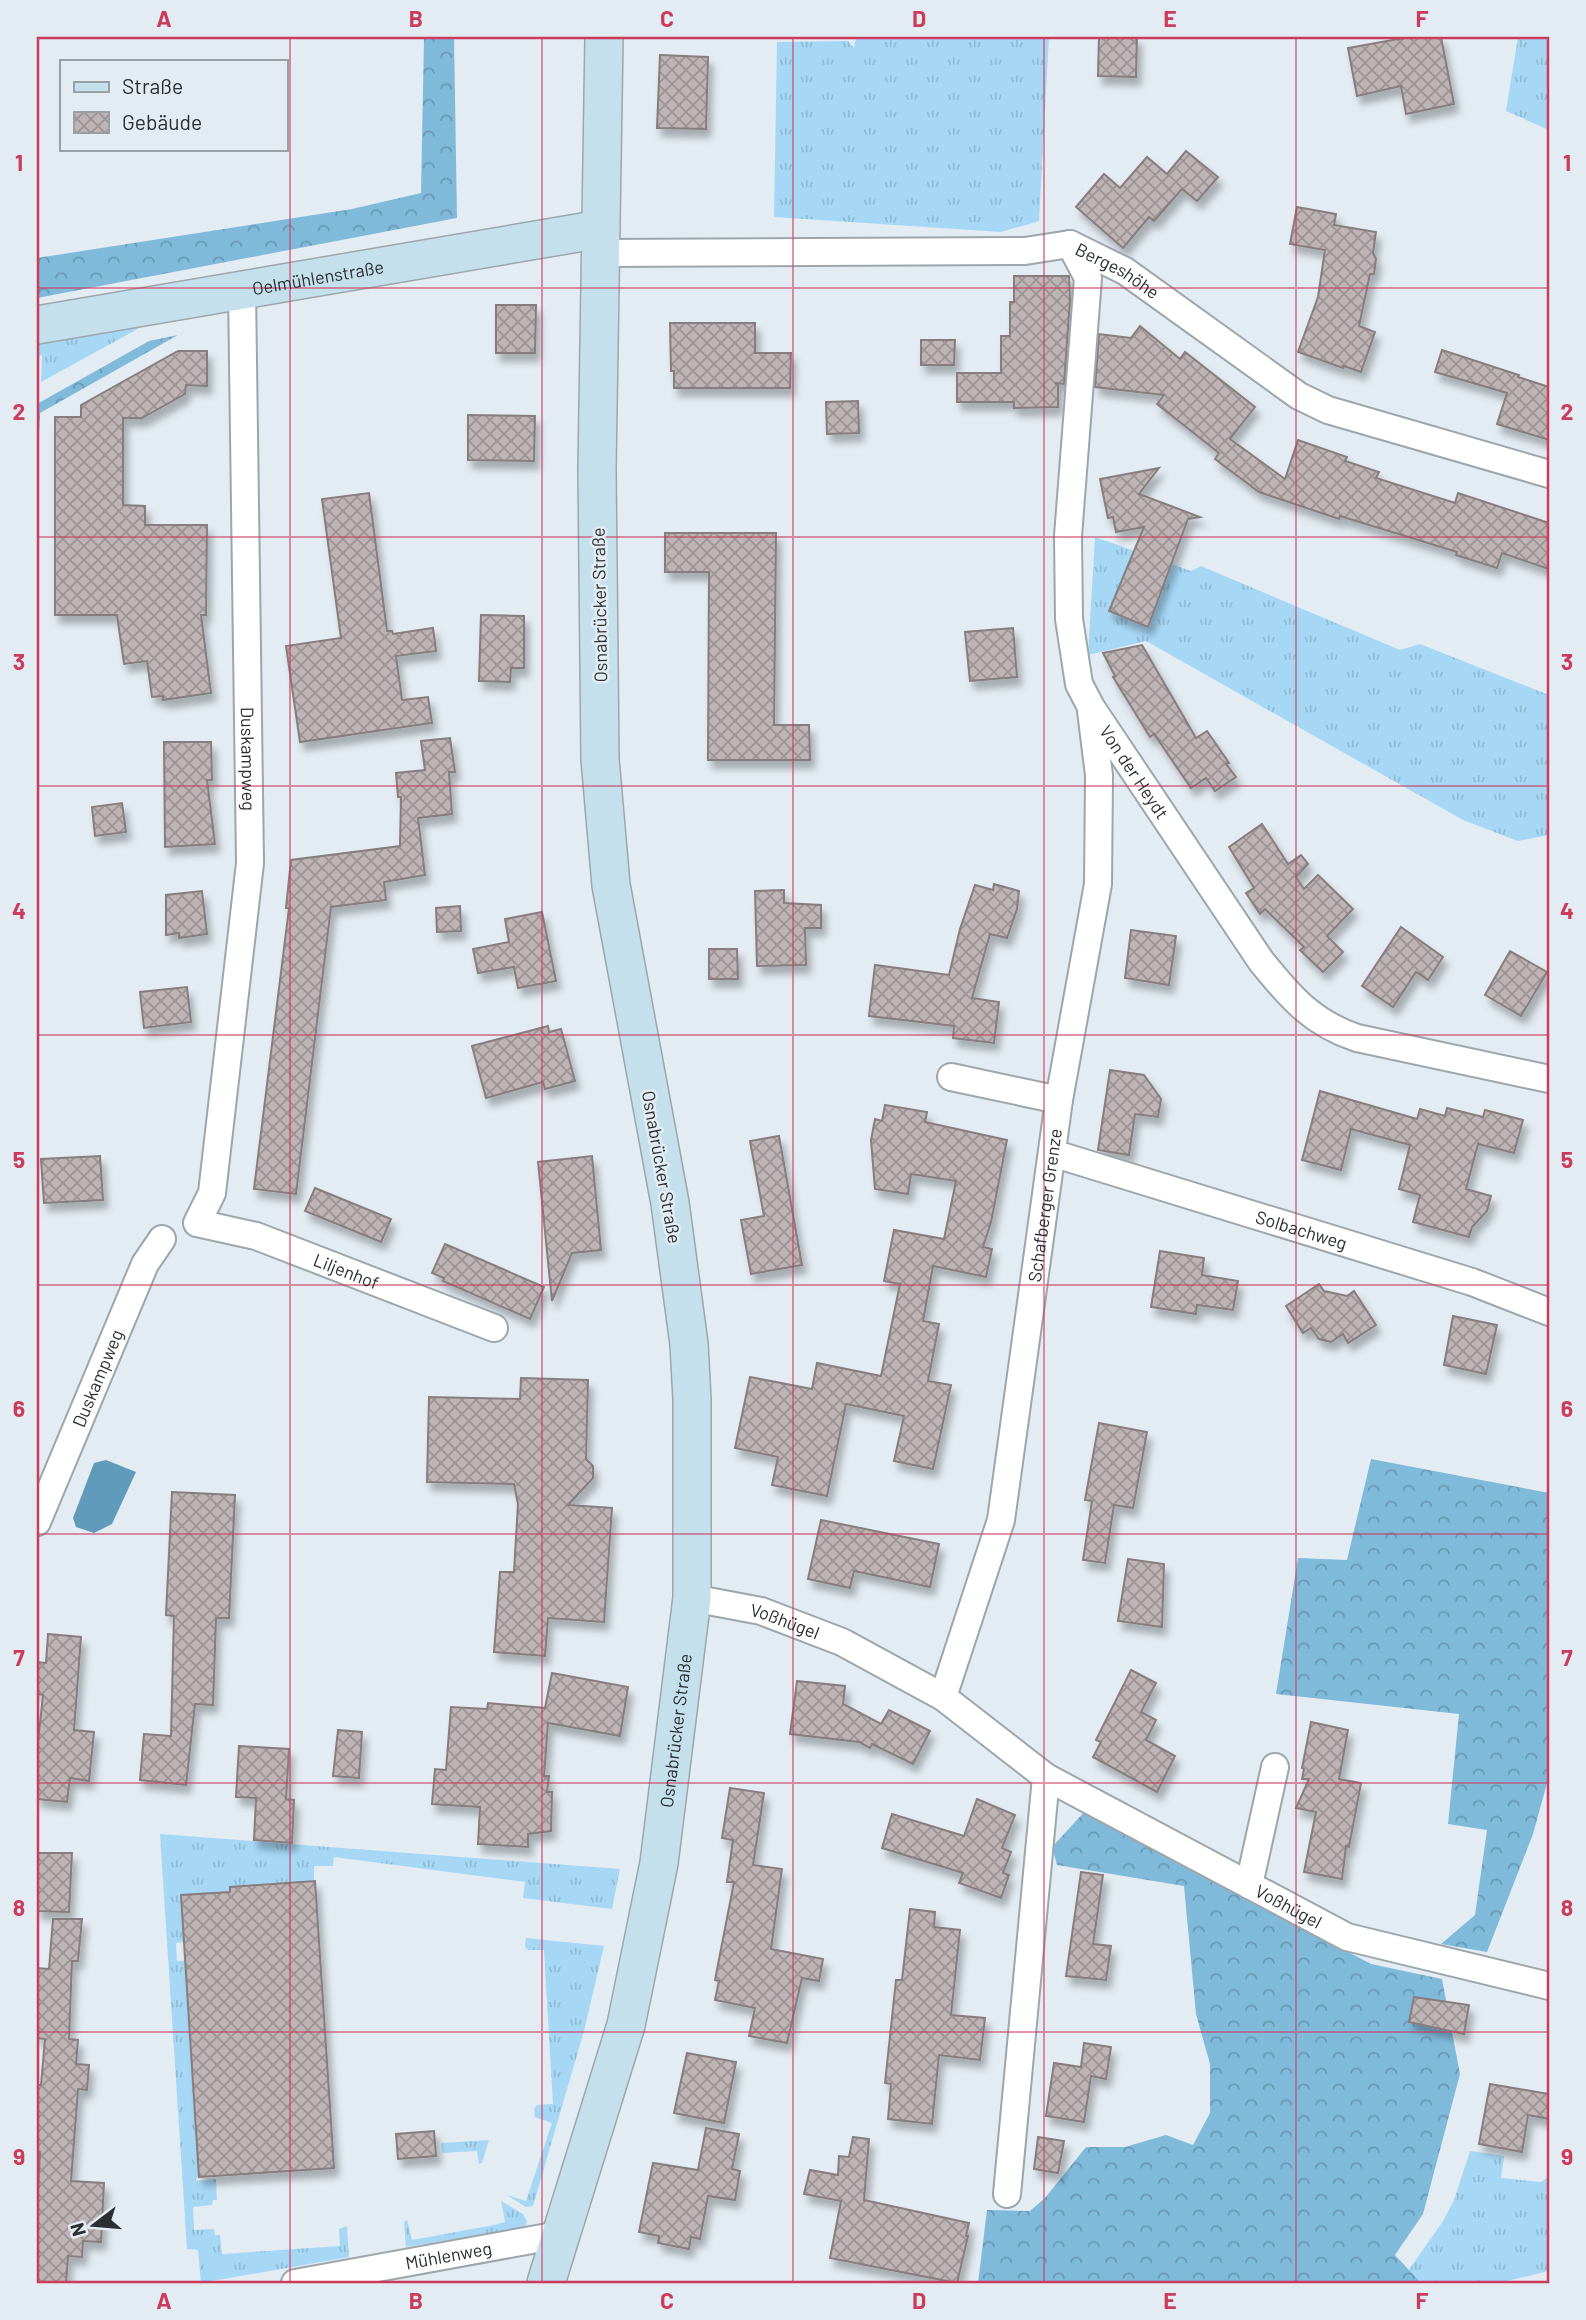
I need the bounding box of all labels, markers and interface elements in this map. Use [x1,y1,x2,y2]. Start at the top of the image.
text: A [156,4,172,32]
text: B [409,4,423,32]
text: C [660,4,674,32]
text: D [912,4,926,32]
text: E [1163,4,1177,32]
text: F [1416,4,1429,32]
legend [60,60,287,150]
text: Straße [122,73,183,98]
text: Gebäude [122,109,202,134]
text: 1 [15,148,23,176]
text: 1 [1563,148,1571,176]
street label: Bergeshöhe [1072,238,1164,303]
street label: Oelmühlenstraße [250,255,385,299]
text: 2 [13,397,25,425]
text: 2 [1561,397,1573,425]
street label: Osnabrücker Straße [587,527,611,683]
text: 3 [13,647,25,675]
text: 3 [1561,647,1573,675]
street label: Duskampweg [237,707,260,811]
street label: Von der Heydt [1095,721,1174,823]
text: 4 [12,896,26,924]
text: 4 [1560,896,1574,924]
street label: Osnabrücker Straße [638,1089,686,1245]
street label: Schafberger Grenze [1023,1127,1066,1283]
text: 5 [13,1145,25,1173]
text: 5 [1561,1145,1573,1173]
street label: Solbachweg [1253,1205,1350,1254]
street label: Liljenhof [310,1248,382,1293]
street label: Duskampweg [67,1326,127,1430]
text: 6 [13,1394,25,1422]
text: 6 [1561,1394,1573,1422]
street label: Voßhügel [749,1598,823,1643]
text: 7 [13,1643,25,1671]
text: 7 [1561,1643,1573,1671]
street label: Osnabrücker Straße [655,1652,696,1809]
street label: Voßhügel [1252,1879,1326,1933]
text: 8 [13,1893,25,1921]
text: 8 [1561,1893,1573,1921]
text: 9 [13,2142,25,2170]
text: 9 [1561,2142,1573,2170]
north arrow [60,2190,130,2260]
text: N [64,2221,90,2239]
street label: Mühlenweg [403,2236,494,2274]
text: A [156,2286,172,2314]
text: B [409,2286,423,2314]
text: C [660,2286,674,2314]
text: D [912,2286,926,2314]
text: E [1163,2286,1177,2314]
text: F [1416,2286,1429,2314]

